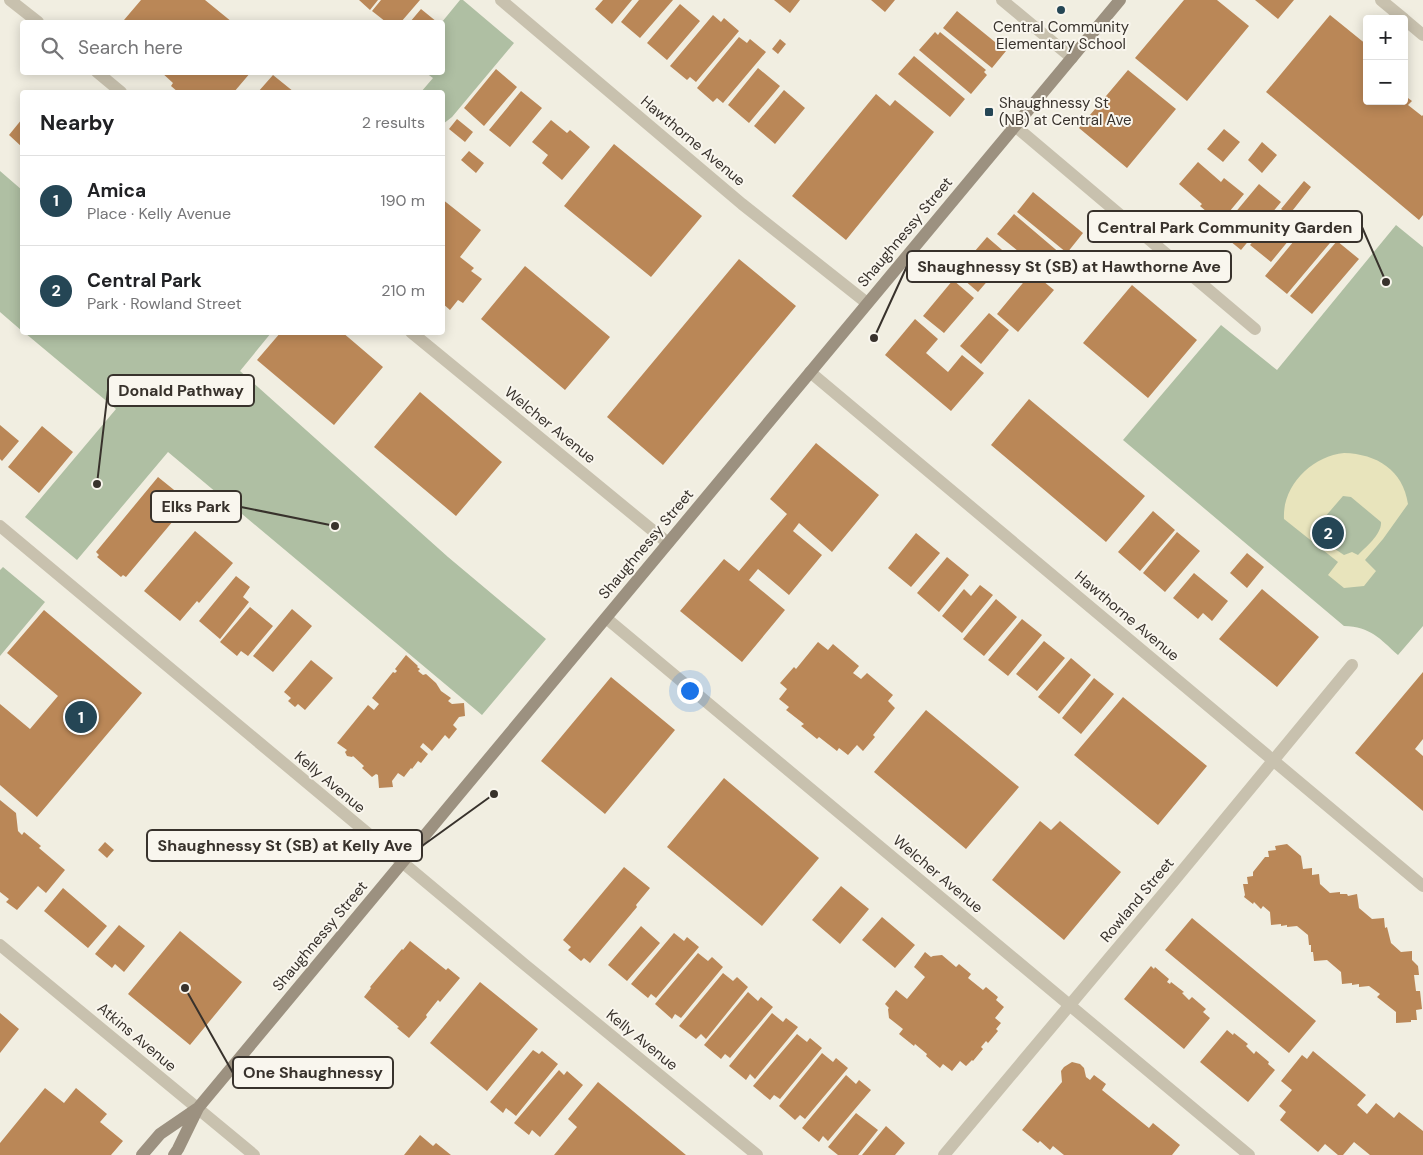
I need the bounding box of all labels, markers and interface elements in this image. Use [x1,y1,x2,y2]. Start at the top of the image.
marker: Central Community Elementary School [1055,4,1067,16]
map controls [1363,15,1408,105]
button: + [1363,15,1408,60]
place label: Central Community Elementary School [993,17,1130,54]
search box [20,20,445,75]
icon: search [38,34,66,62]
text: Search here [78,35,183,60]
button: − [1363,60,1408,105]
street label: Hawthorne Avenue [637,91,749,191]
place label: Shaughnessy St (NB) at Central Ave [999,93,1131,130]
marker: Shaughnessy St (NB) at Central Ave [983,106,995,118]
text: Nearby [40,109,114,137]
text: 2 results [362,112,425,133]
street label: Shaughnessy Street [853,173,957,291]
text: Amica [87,178,146,203]
text: 1 [53,190,59,211]
text: 190 m [381,190,425,211]
text: Place · Kelly Avenue [87,203,231,224]
callout: Central Park Community Garden [1088,211,1362,242]
text: Central Park Community Garden [1098,217,1352,238]
callout: Shaughnessy St (SB) at Hawthorne Ave [907,251,1231,282]
text: Shaughnessy St (SB) at Hawthorne Ave [917,256,1221,277]
text: Central Park [87,268,202,293]
text: 2 [51,280,61,301]
text: 210 m [381,280,425,301]
text: Park · Rowland Street [87,293,242,314]
callout: Donald Pathway [108,375,254,406]
text: Donald Pathway [118,380,244,401]
street label: Welcher Avenue [500,382,600,468]
street label: Shaughnessy Street [594,485,698,603]
callout: Elks Park [151,491,241,522]
text: Elks Park [161,496,231,517]
pin: 2 [1312,514,1344,552]
street label: Hawthorne Avenue [1071,566,1183,666]
your location [677,678,703,704]
pin: 1 [65,698,97,736]
street label: Kelly Avenue [290,746,370,818]
callout: Shaughnessy St (SB) at Kelly Ave [147,830,422,861]
street label: Welcher Avenue [889,830,987,918]
text: Shaughnessy St (SB) at Kelly Ave [158,835,412,856]
street label: Rowland Street [1096,853,1178,946]
street label: Shaughnessy Street [268,877,372,995]
street label: Atkins Avenue [93,998,181,1076]
street label: Kelly Avenue [602,1005,682,1075]
callout: One Shaughnessy [233,1057,393,1088]
text: One Shaughnessy [243,1062,383,1083]

